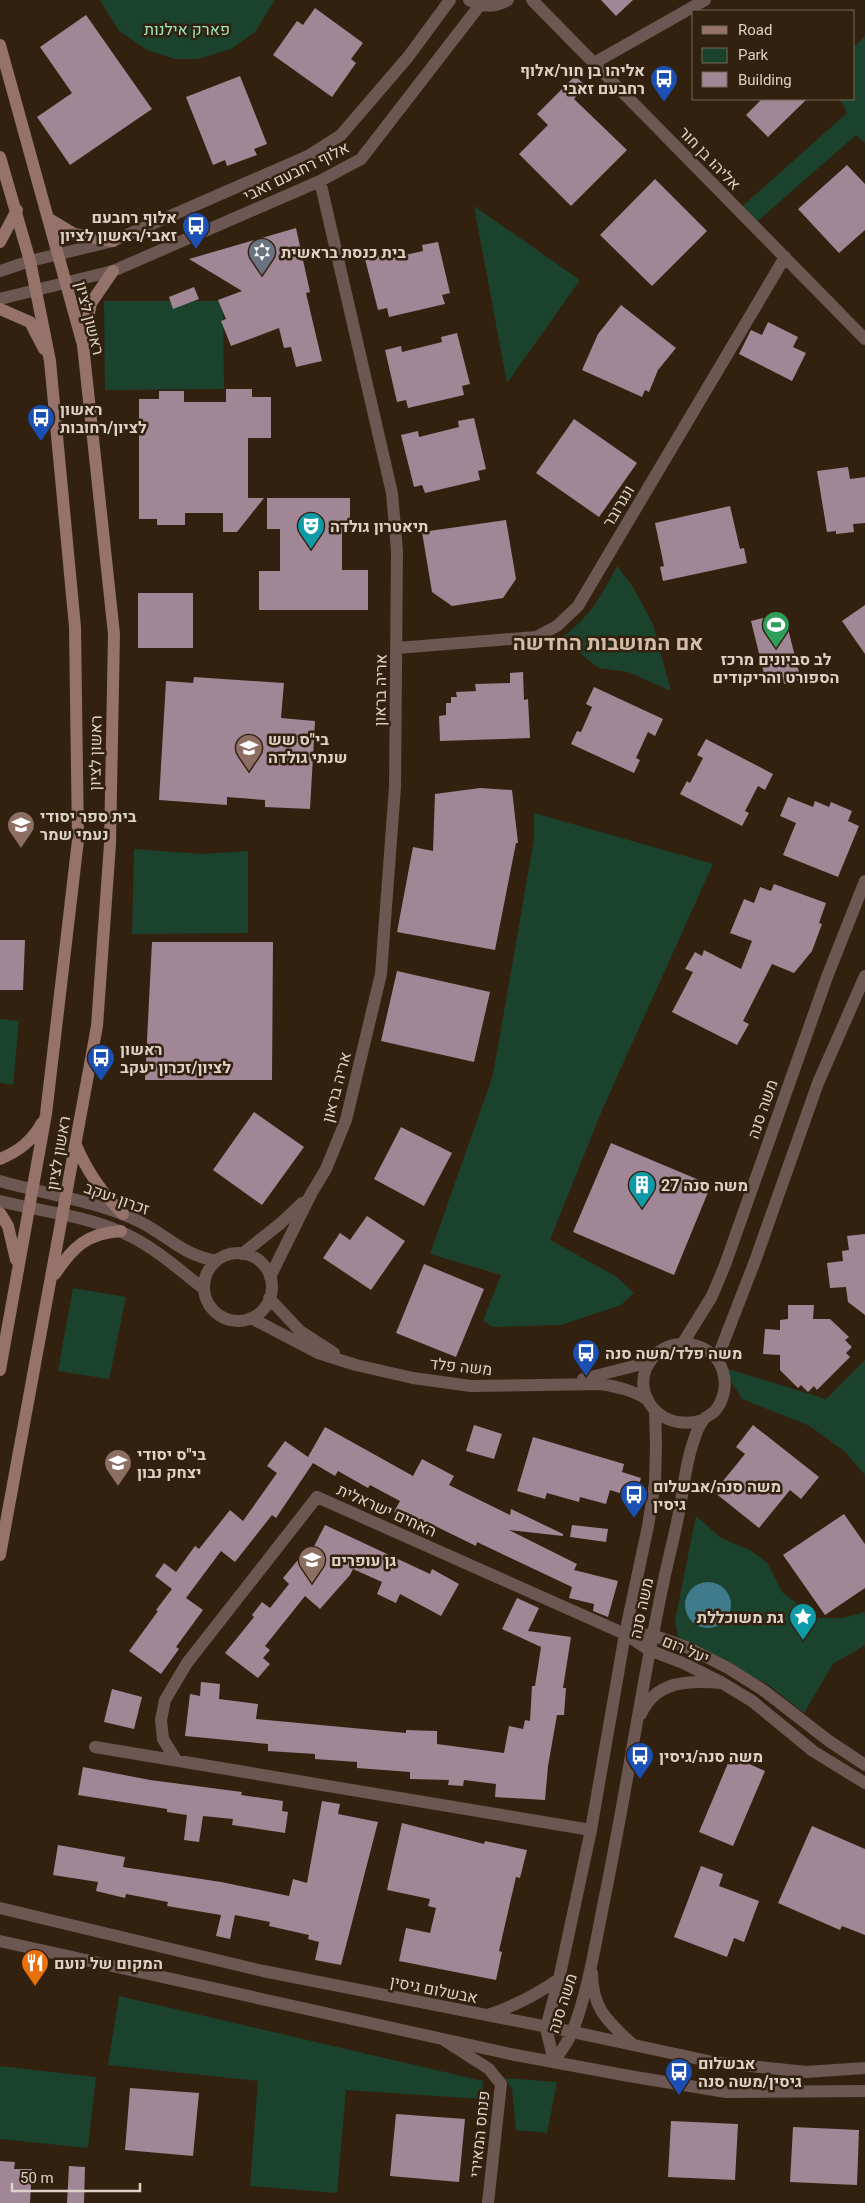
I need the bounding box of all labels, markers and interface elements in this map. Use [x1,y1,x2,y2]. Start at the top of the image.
legend [692,10,855,100]
park label: פארק אילנות [144,20,230,39]
text: Road [738,21,772,39]
text: Park [738,46,769,64]
place label: אליהו בן חור/אלוף רחבעם זאבי [520,61,645,98]
bus stop icon: אליהו בן חור/אלוף רחבעם זאבי [649,64,679,103]
text: Building [738,71,792,89]
street label: אליהו בן חור [675,123,744,194]
street label: אלוף רחבעם זאבי [240,138,352,205]
place label: אלוף רחבעם זאבי/ראשון לציון [60,208,177,245]
bus stop icon: אלוף רחבעם זאבי/ראשון לציון [181,211,211,250]
synagogue icon: בית כנסת בראשית [247,237,277,276]
place label: בית כנסת בראשית [281,243,406,262]
street label: ראשון לציון [71,279,108,357]
place label: ראשון לציון/רחובות [60,400,147,437]
bus stop icon: ראשון לציון/רחובות [26,403,56,442]
street label: ונגרובר [599,482,638,531]
theatre icon: תיאטרון גולדה [296,511,326,550]
place label: תיאטרון גולדה [330,517,428,536]
sports icon: לב סביונים מרכז הספורט והריקודים [761,610,791,649]
district label: אם המושבות החדשה [513,631,703,655]
place label: לב סביונים מרכז הספורט והריקודים [713,650,839,687]
street label: אריה בראון [370,654,391,726]
street label: ראשון לציון [85,715,106,791]
place label: בי"ס שש שנתי גולדה [268,730,347,767]
school or university icon: בי"ס שש שנתי גולדה [234,733,264,772]
place label: בית ספר יסודי נעמי שמר [40,807,137,844]
school or university icon: בית ספר יסודי נעמי שמר [6,810,36,849]
place label: ראשון לציון/זכרון יעקב [120,1040,231,1077]
bus stop icon: ראשון לציון/זכרון יעקב [86,1043,116,1082]
street label: אריה בראון [318,1050,355,1124]
street label: משה סנה [743,1077,781,1141]
street label: ראשון לציון [43,1114,74,1192]
building icon: משה סנה 27 [627,1170,657,1209]
place label: משה סנה 27 [661,1176,748,1195]
street label: זכרון יעקב [82,1178,152,1219]
bus stop icon: משה פלד/משה סנה [571,1338,601,1377]
place label: משה פלד/משה סנה [605,1344,742,1363]
street label: משה פלד [429,1354,493,1379]
place label: בי"ס יסודי יצחק נבון [137,1445,206,1482]
school or university icon: בי"ס יסודי יצחק נבון [103,1448,133,1487]
place label: משה סנה/אבשלום גיסין [653,1477,781,1514]
street label: האחים ישראלית [334,1480,440,1541]
bus stop icon: משה סנה/אבשלום גיסין [619,1480,649,1519]
school or university icon: גן עופרים [297,1545,327,1584]
place label: גן עופרים [331,1551,397,1570]
street label: משה סנה [626,1576,657,1640]
place icon: גת משוכללת [788,1602,818,1641]
place label: גת משוכללת [697,1608,784,1627]
street label: יעל רום [660,1631,712,1668]
bus stop icon: משה סנה/גיסין [625,1741,655,1780]
place label: משה סנה/גיסין [659,1747,763,1766]
restaurant icon: המקום של נועם [20,1948,50,1987]
place label: המקום של נועם [54,1954,163,1973]
street label: משה סנה [544,1971,581,2035]
street label: אבשלום גיסין [388,1972,479,2007]
place label: אבשלום גיסין/משה סנה [698,2054,802,2091]
bus stop icon: אבשלום גיסין/משה סנה [664,2057,694,2096]
street label: פנחס המאירי [466,2090,493,2178]
scale bar [12,2160,140,2192]
text: 50 m [20,2169,54,2187]

